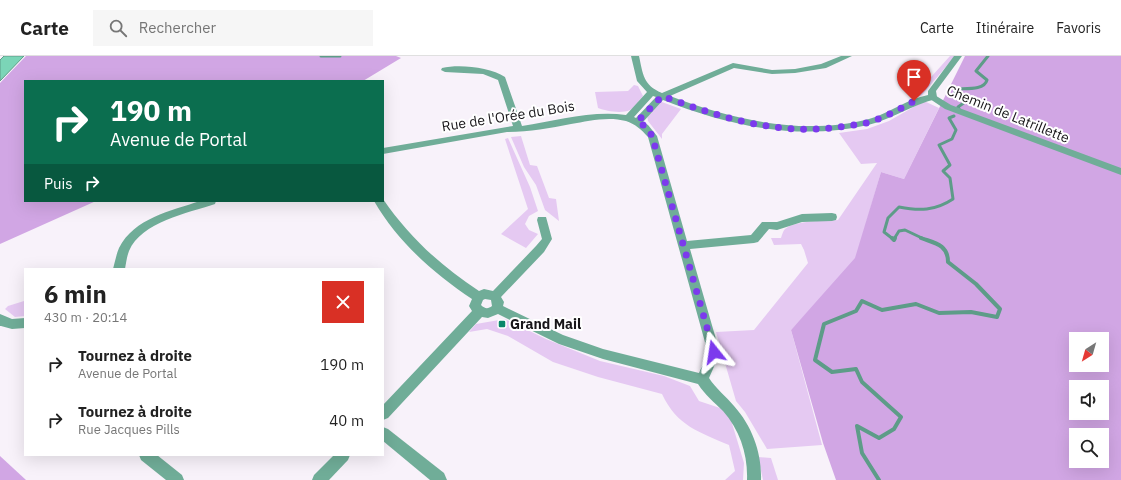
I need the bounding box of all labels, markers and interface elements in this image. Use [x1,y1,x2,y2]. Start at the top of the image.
search box [93,10,373,46]
text: Carte [20,16,69,40]
icon: search [107,17,129,39]
text: Rechercher [139,18,216,37]
text: Carte [920,19,954,37]
text: Itinéraire [976,19,1034,37]
text: Favoris [1056,19,1101,37]
pin [897,60,931,101]
icon: arrive [903,66,925,88]
street label: Chemin de Latrillette [944,81,1072,147]
text: 190 m [110,92,192,129]
icon: right [44,96,96,148]
street label: Rue de l'Orée du Bois [440,97,576,135]
text: Avenue de Portal [110,128,247,151]
icon: right [81,172,103,194]
text: Puis [44,174,73,193]
text: 6 min [44,278,107,310]
button: close [322,281,364,323]
text: 430 m · 20:14 [44,309,127,326]
place label: Grand Mail [510,315,581,333]
marker: Grand Mail [497,319,507,329]
position arrow [693,331,735,373]
north arrow [1069,332,1109,372]
map controls [1069,332,1109,468]
text: Tournez à droite [78,346,192,365]
icon: right [44,353,66,375]
text: 190 m [320,355,364,374]
text: Avenue de Portal [78,365,177,382]
button: sound [1069,380,1109,420]
text: Tournez à droite [78,402,192,421]
icon: right [44,409,66,431]
text: 40 m [329,411,364,430]
text: Rue Jacques Pills [78,421,180,438]
button: search [1069,428,1109,468]

